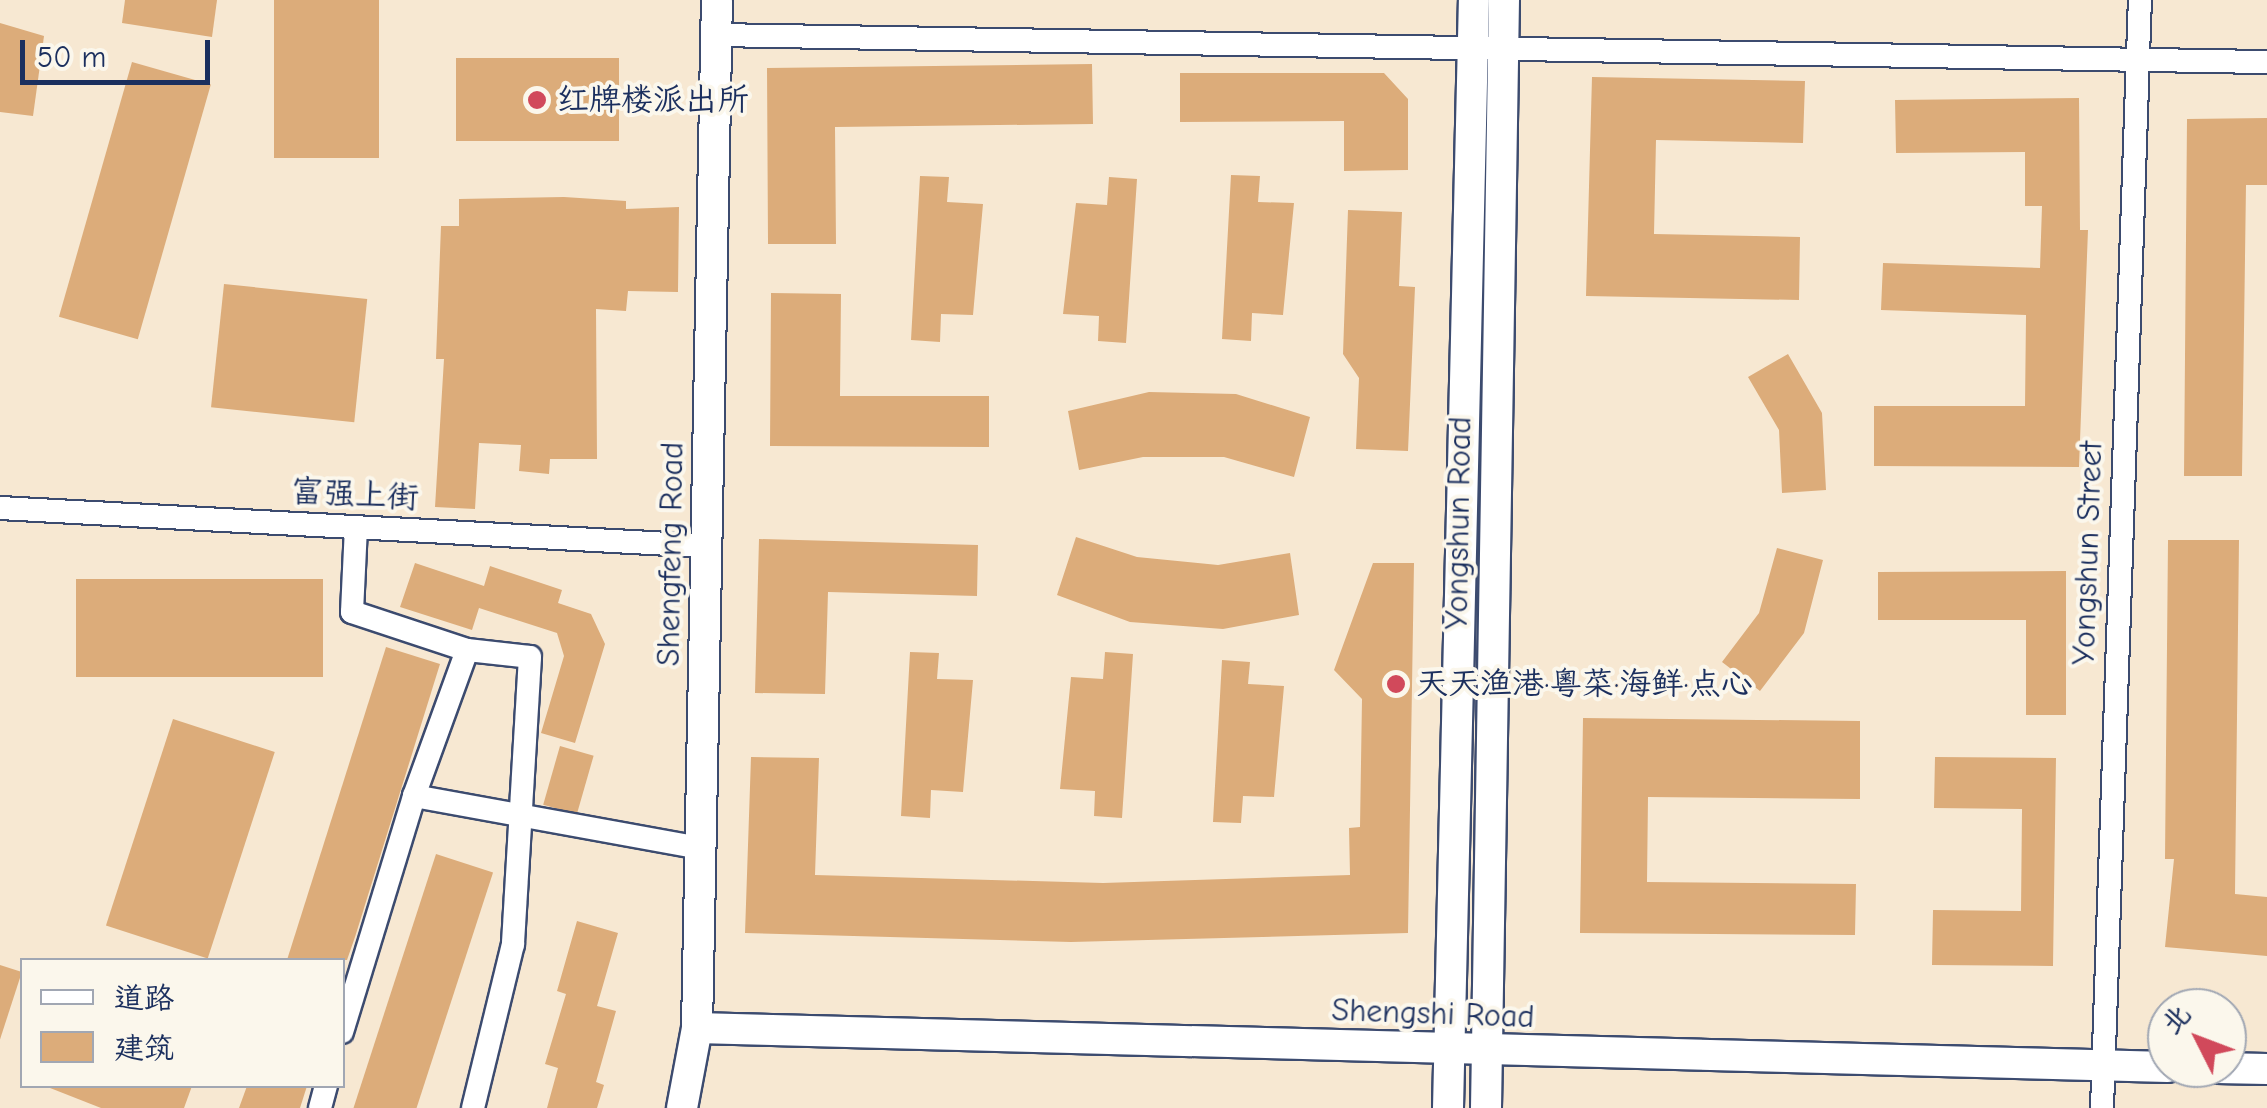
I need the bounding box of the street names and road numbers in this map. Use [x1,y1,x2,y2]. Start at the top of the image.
street label: Yongshun Road [1438,416,1480,630]
street label: Yongshun Street [2065,440,2111,666]
street label: Shengfeng Road [650,442,692,666]
street label: 富强上街 [290,472,420,518]
street label: Shengshi Road [1331,991,1535,1037]

